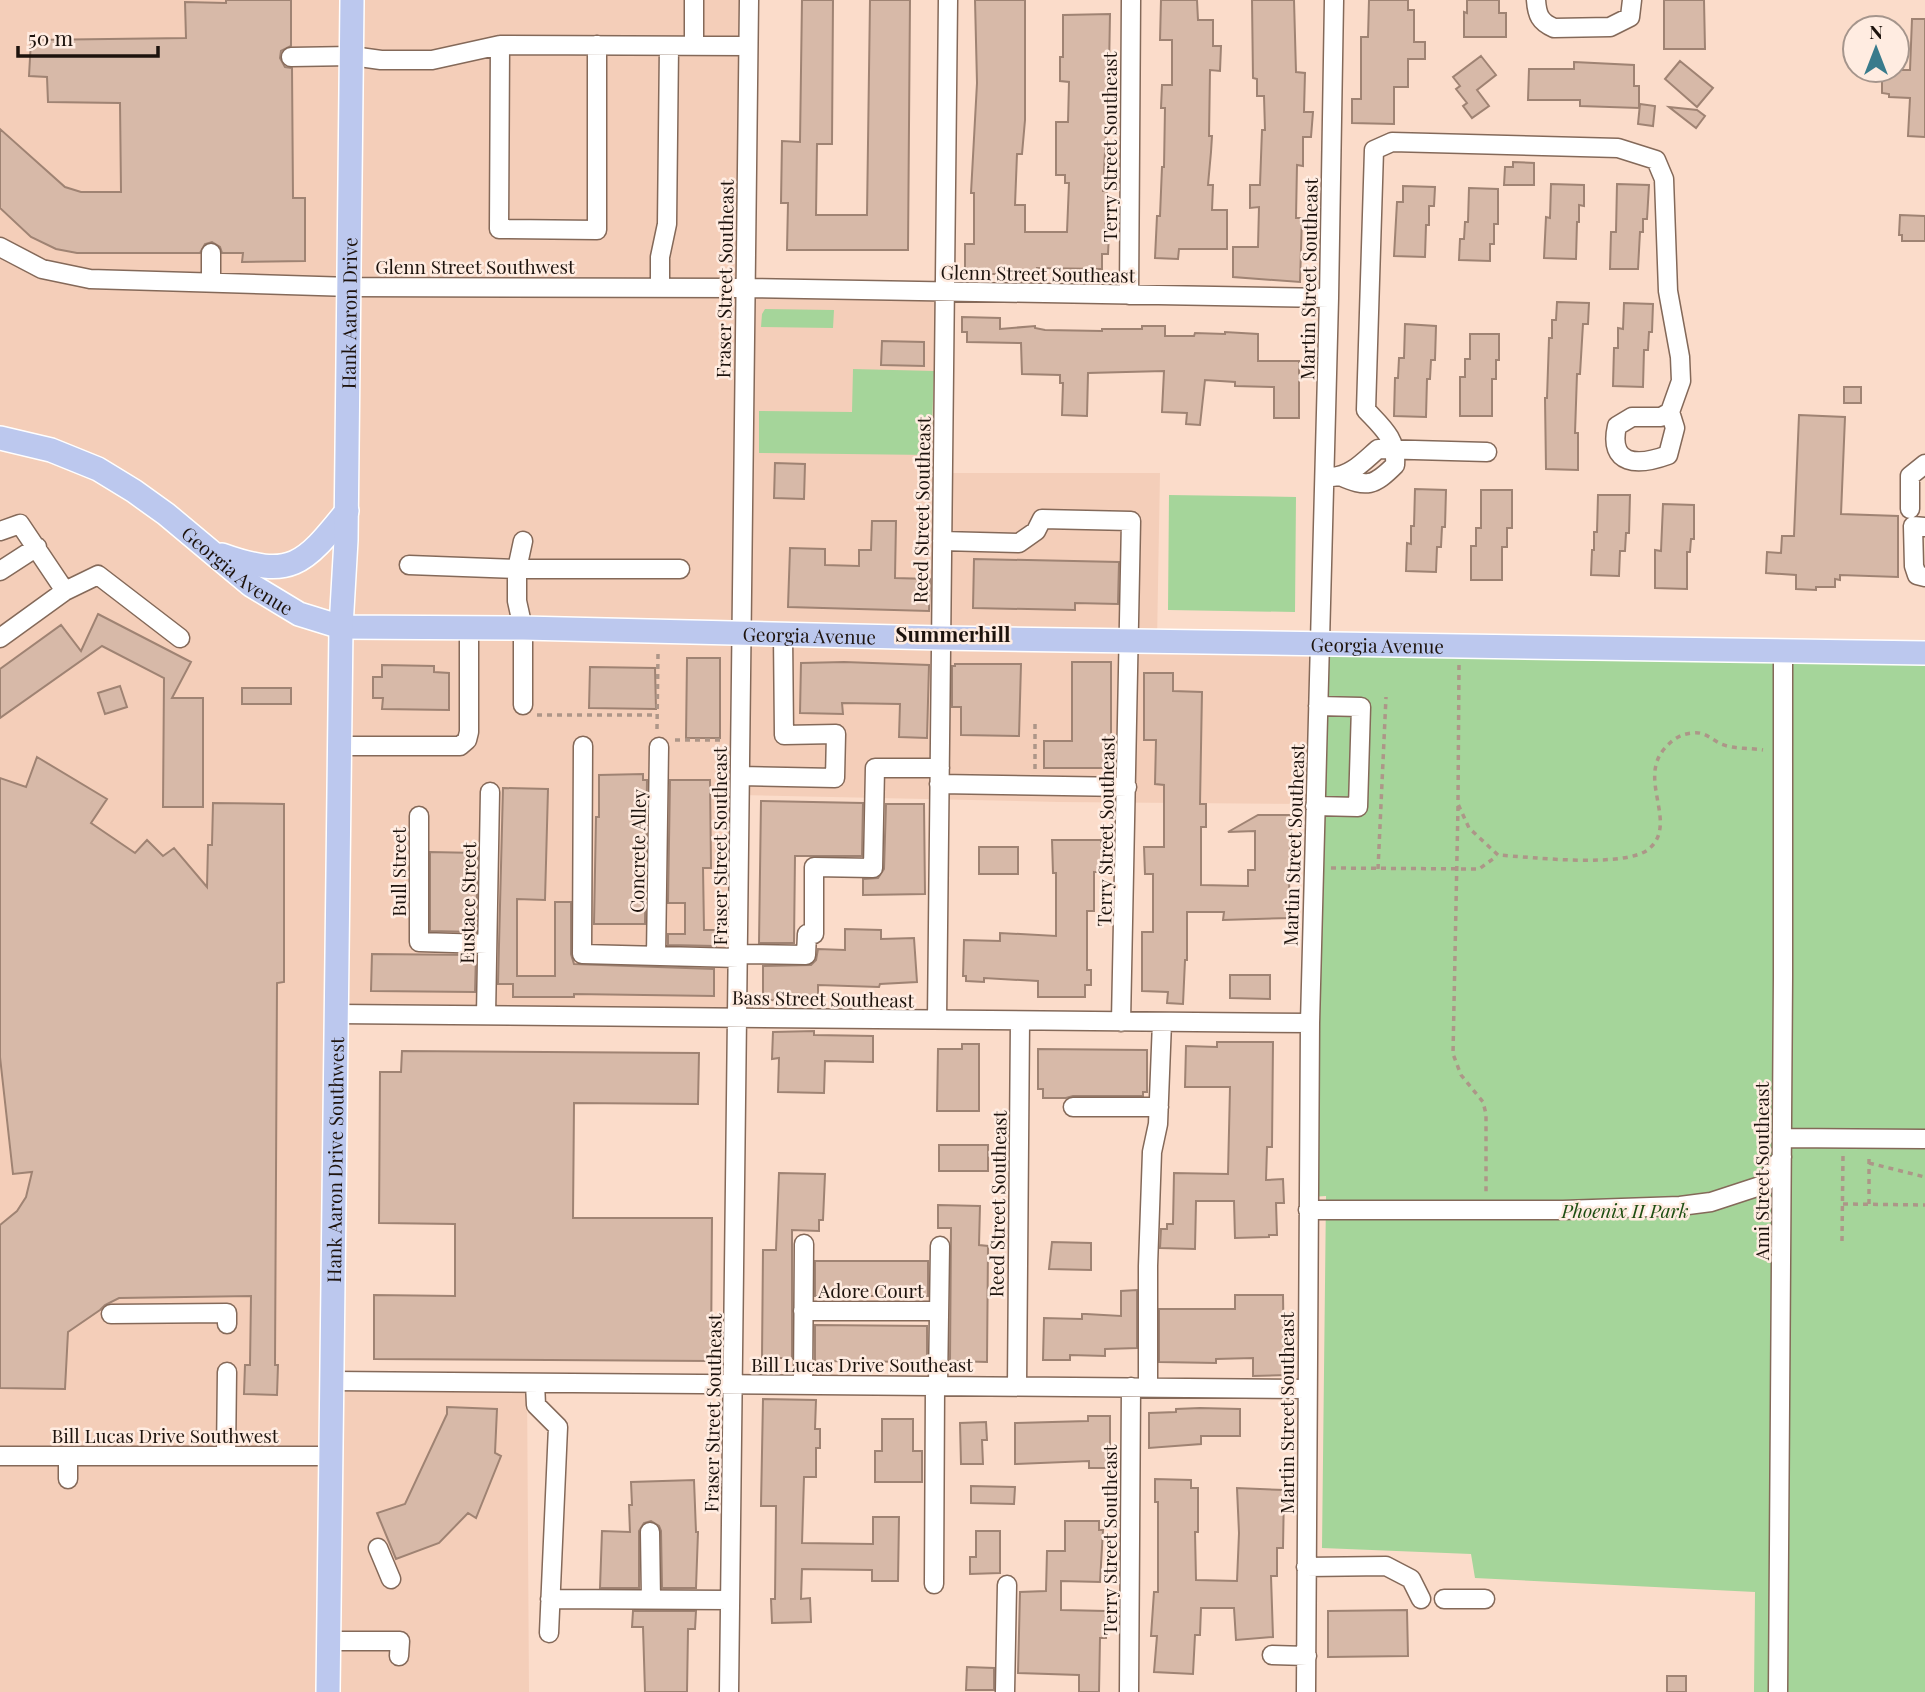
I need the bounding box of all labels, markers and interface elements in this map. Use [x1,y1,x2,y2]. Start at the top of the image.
scale bar [18,14,158,58]
north arrow [1841,14,1911,84]
text: N [1869,18,1883,44]
text: 50 m [28,23,74,51]
street label: Terry Street Southeast [1096,51,1122,242]
street label: Martin Street Southeast [1293,177,1323,380]
street label: Fraser Street Southeast [709,179,739,379]
street label: Hank Aaron Drive [335,237,362,389]
street label: Glenn Street Southwest [375,253,575,279]
street label: Glenn Street Southeast [940,258,1136,288]
street label: Reed Street Southeast [906,416,936,604]
street label: Georgia Avenue [176,520,298,621]
district label: Summerhill [895,619,1011,647]
street label: Georgia Avenue [742,620,877,649]
street label: Georgia Avenue [1310,631,1444,659]
street label: Terry Street Southeast [1090,735,1120,927]
street label: Martin Street Southeast [1276,743,1310,946]
street label: Fraser Street Southeast [706,746,732,945]
street label: Concrete Alley [623,788,651,913]
street label: Bull Street [385,827,411,917]
street label: Eustace Street [453,842,481,964]
street label: Bass Street Southeast [732,983,915,1013]
street label: Hank Aaron Drive Southwest [320,1037,349,1283]
street label: Ami Street Southeast [1748,1081,1774,1261]
street label: Reed Street Southeast [982,1110,1012,1298]
park label: Phoenix II Park [1561,1197,1689,1223]
street label: Adore Court [817,1277,924,1303]
street label: Martin Street Southeast [1273,1312,1299,1514]
street label: Fraser Street Southeast [697,1313,727,1513]
street label: Bill Lucas Drive Southeast [751,1351,973,1377]
street label: Bill Lucas Drive Southwest [52,1422,279,1448]
street label: Terry Street Southeast [1096,1444,1122,1635]

